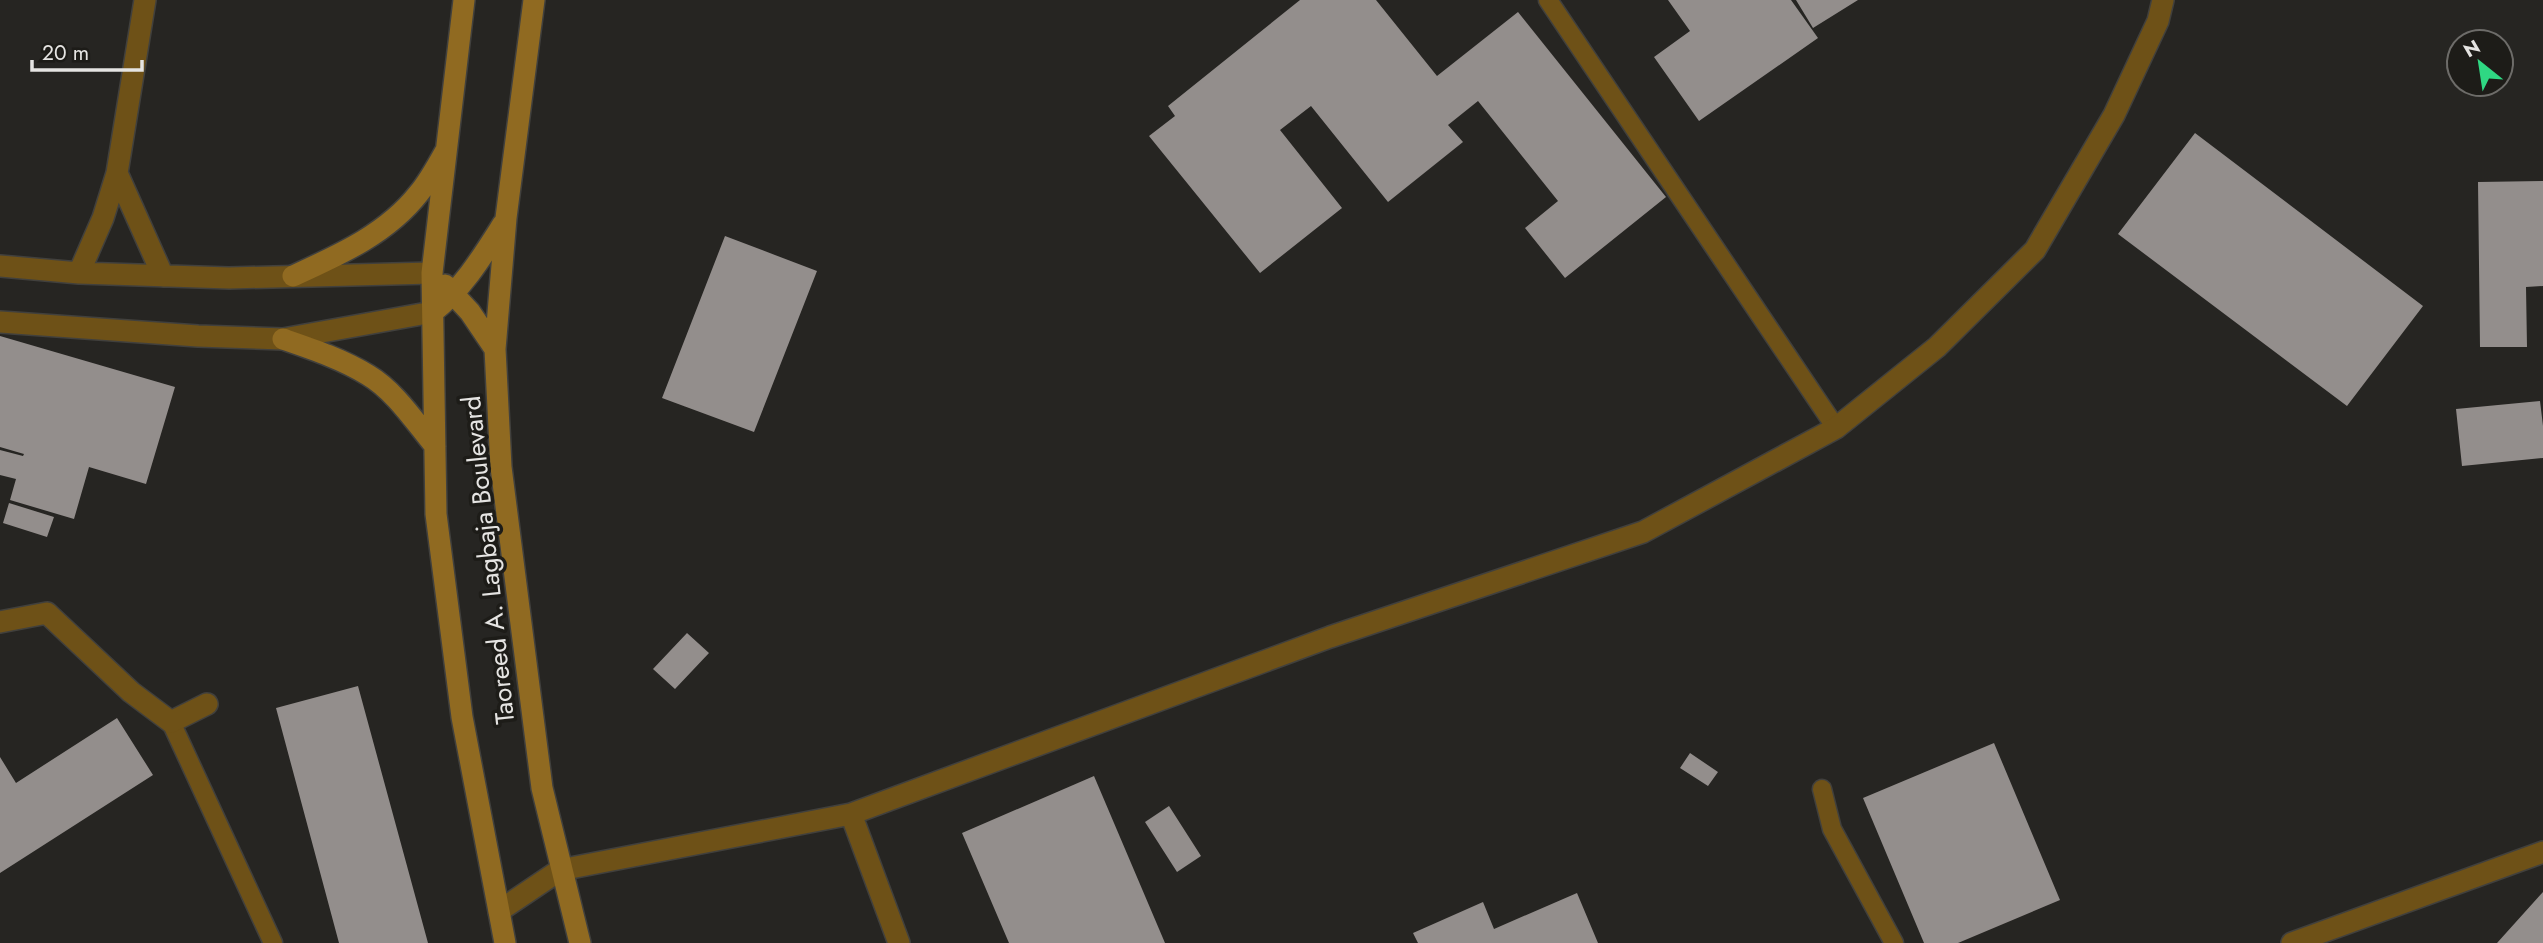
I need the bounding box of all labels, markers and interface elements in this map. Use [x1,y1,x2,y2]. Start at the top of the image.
scale bar [32,28,142,72]
north arrow [2445,28,2515,98]
text: N [2458,33,2485,64]
text: 20 m [42,38,89,68]
street label: Taoreed A. Lagbaja Boulevard [452,394,524,726]

